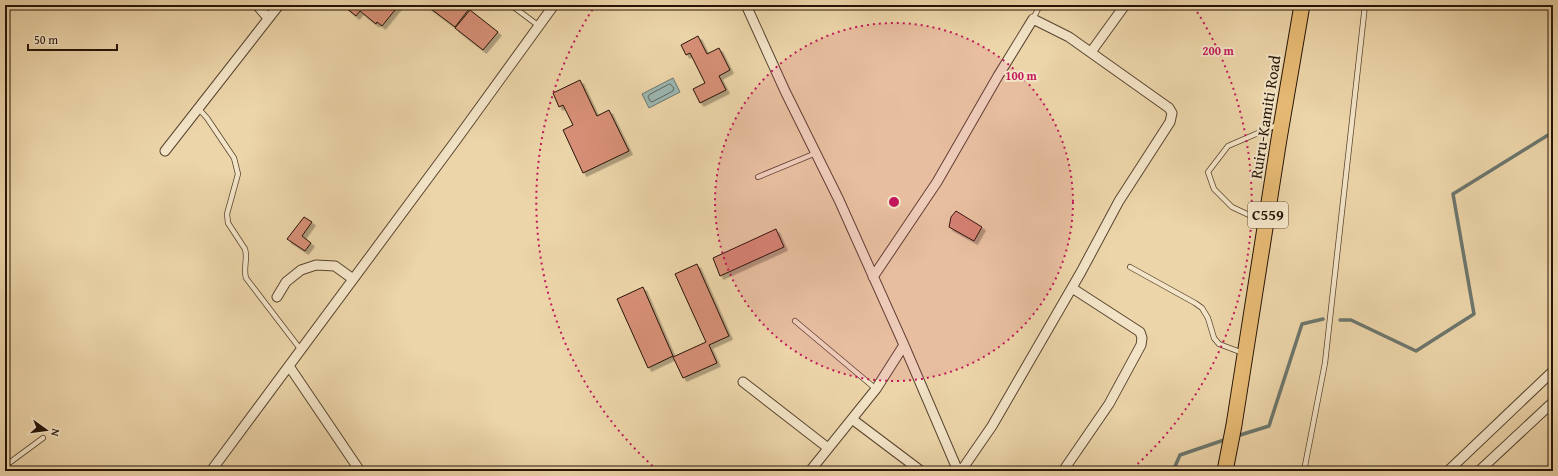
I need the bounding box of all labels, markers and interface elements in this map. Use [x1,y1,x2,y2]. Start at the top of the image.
scale bar [28,26,117,52]
text: 50 m [34,31,58,48]
text: 200 m [1202,42,1235,59]
street label: Ruiru-Kamiti Road [1243,53,1287,181]
text: 100 m [1005,67,1038,84]
centre of rings [887,195,901,209]
road number: C559 [1248,202,1288,228]
north arrow [26,410,66,450]
text: N [47,427,64,439]

